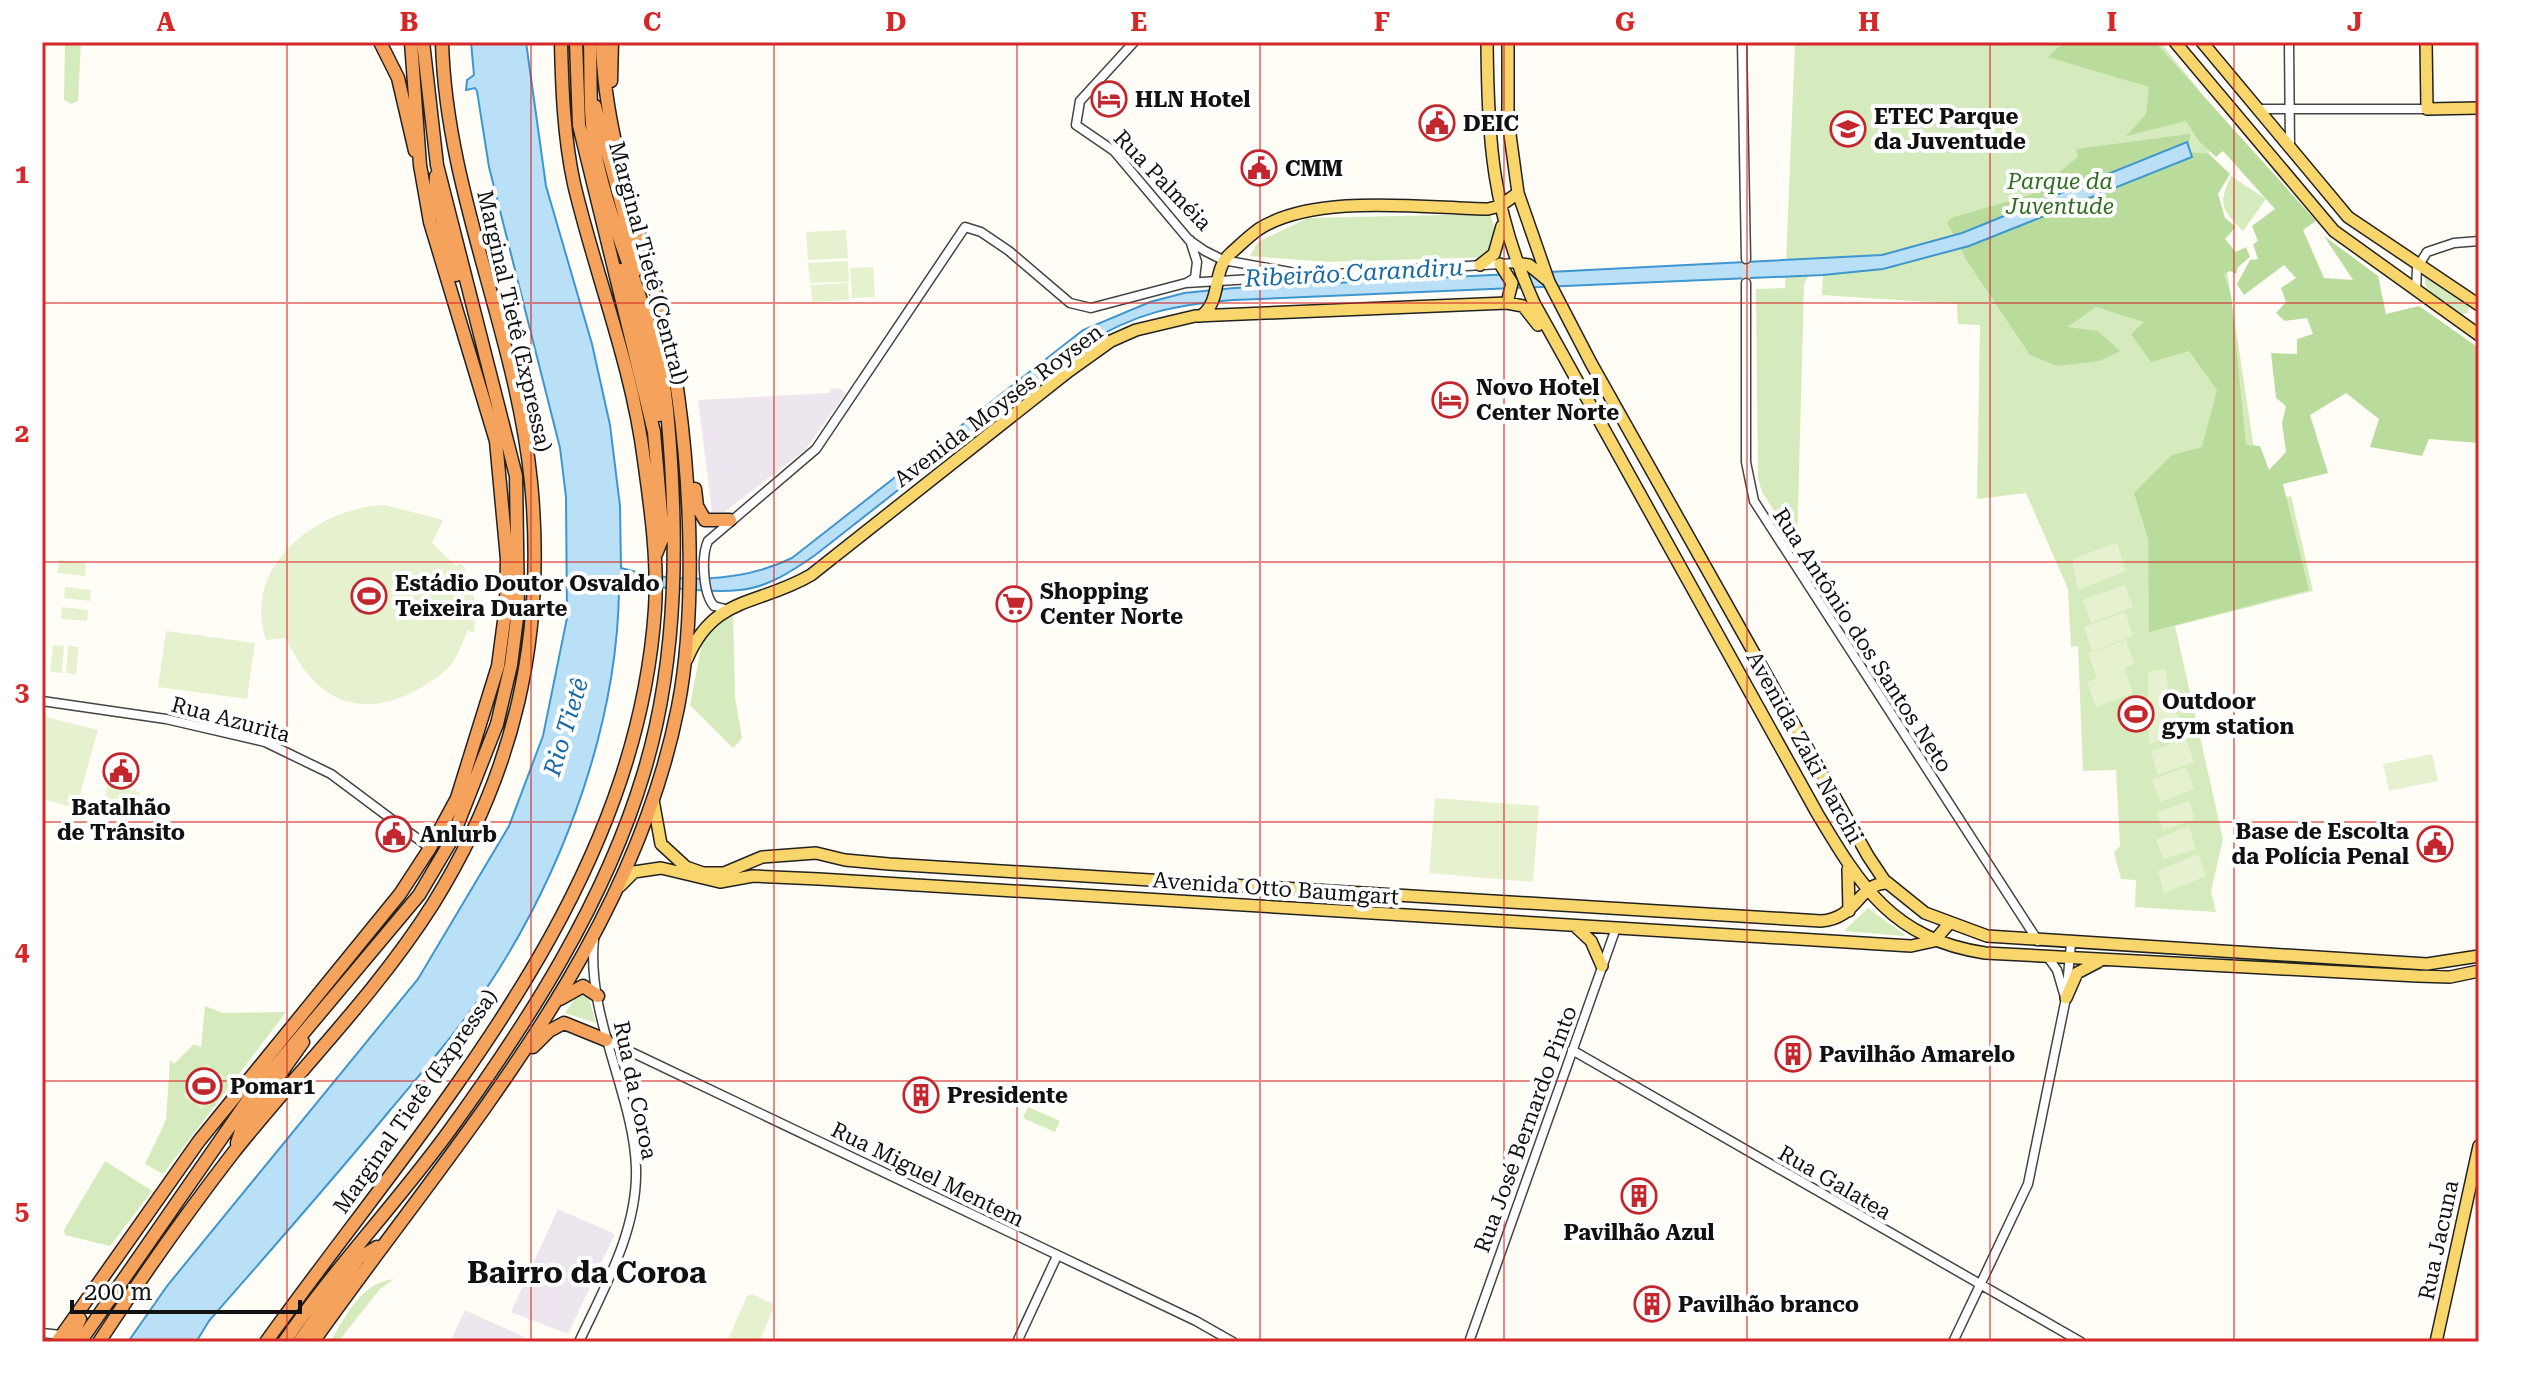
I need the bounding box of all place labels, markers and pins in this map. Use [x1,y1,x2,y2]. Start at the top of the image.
hotel icon: HLN Hotel [1090,80,1128,118]
place label: HLN Hotel [1135,87,1251,112]
public building icon: DEIC [1418,104,1456,142]
place label: ETEC Parque da Juventude [1874,104,2026,154]
school or university icon: ETEC Parque da Juventude [1829,110,1867,148]
place label: DEIC [1463,111,1519,136]
public building icon: CMM [1240,149,1278,187]
place label: CMM [1285,156,1343,181]
place label: Novo Hotel Center Norte [1476,375,1619,425]
hotel icon: Novo Hotel Center Norte [1431,381,1469,419]
place label: Estádio Doutor Osvaldo Teixeira Duarte [395,571,660,621]
sports icon: Estádio Doutor Osvaldo Teixeira Duarte [350,577,388,615]
place label: Shopping Center Norte [1040,579,1183,629]
supermarket icon: Shopping Center Norte [995,585,1033,623]
place label: Outdoor gym station [2161,689,2295,739]
sports icon: Outdoor gym station [2117,695,2155,733]
public building icon: Batalhão de Trânsito [102,752,140,790]
place label: Batalhão de Trânsito [57,795,185,845]
public building icon: Anlurb [375,815,413,853]
place label: Base de Escolta da Polícia Penal [2232,819,2409,869]
place label: Anlurb [420,822,497,847]
public building icon: Base de Escolta da Polícia Penal [2416,825,2454,863]
building icon: Pavilhão Amarelo [1774,1035,1812,1073]
place label: Pavilhão Amarelo [1819,1042,2015,1067]
sports icon: Pomar1 [185,1067,223,1105]
place label: Pomar1 [230,1074,315,1099]
building icon: Presidente [902,1076,940,1114]
place label: Presidente [947,1083,1068,1108]
building icon: Pavilhão Azul [1620,1177,1658,1215]
place label: Pavilhão Azul [1563,1220,1715,1245]
building icon: Pavilhão branco [1633,1285,1671,1323]
place label: Pavilhão branco [1678,1292,1859,1317]

